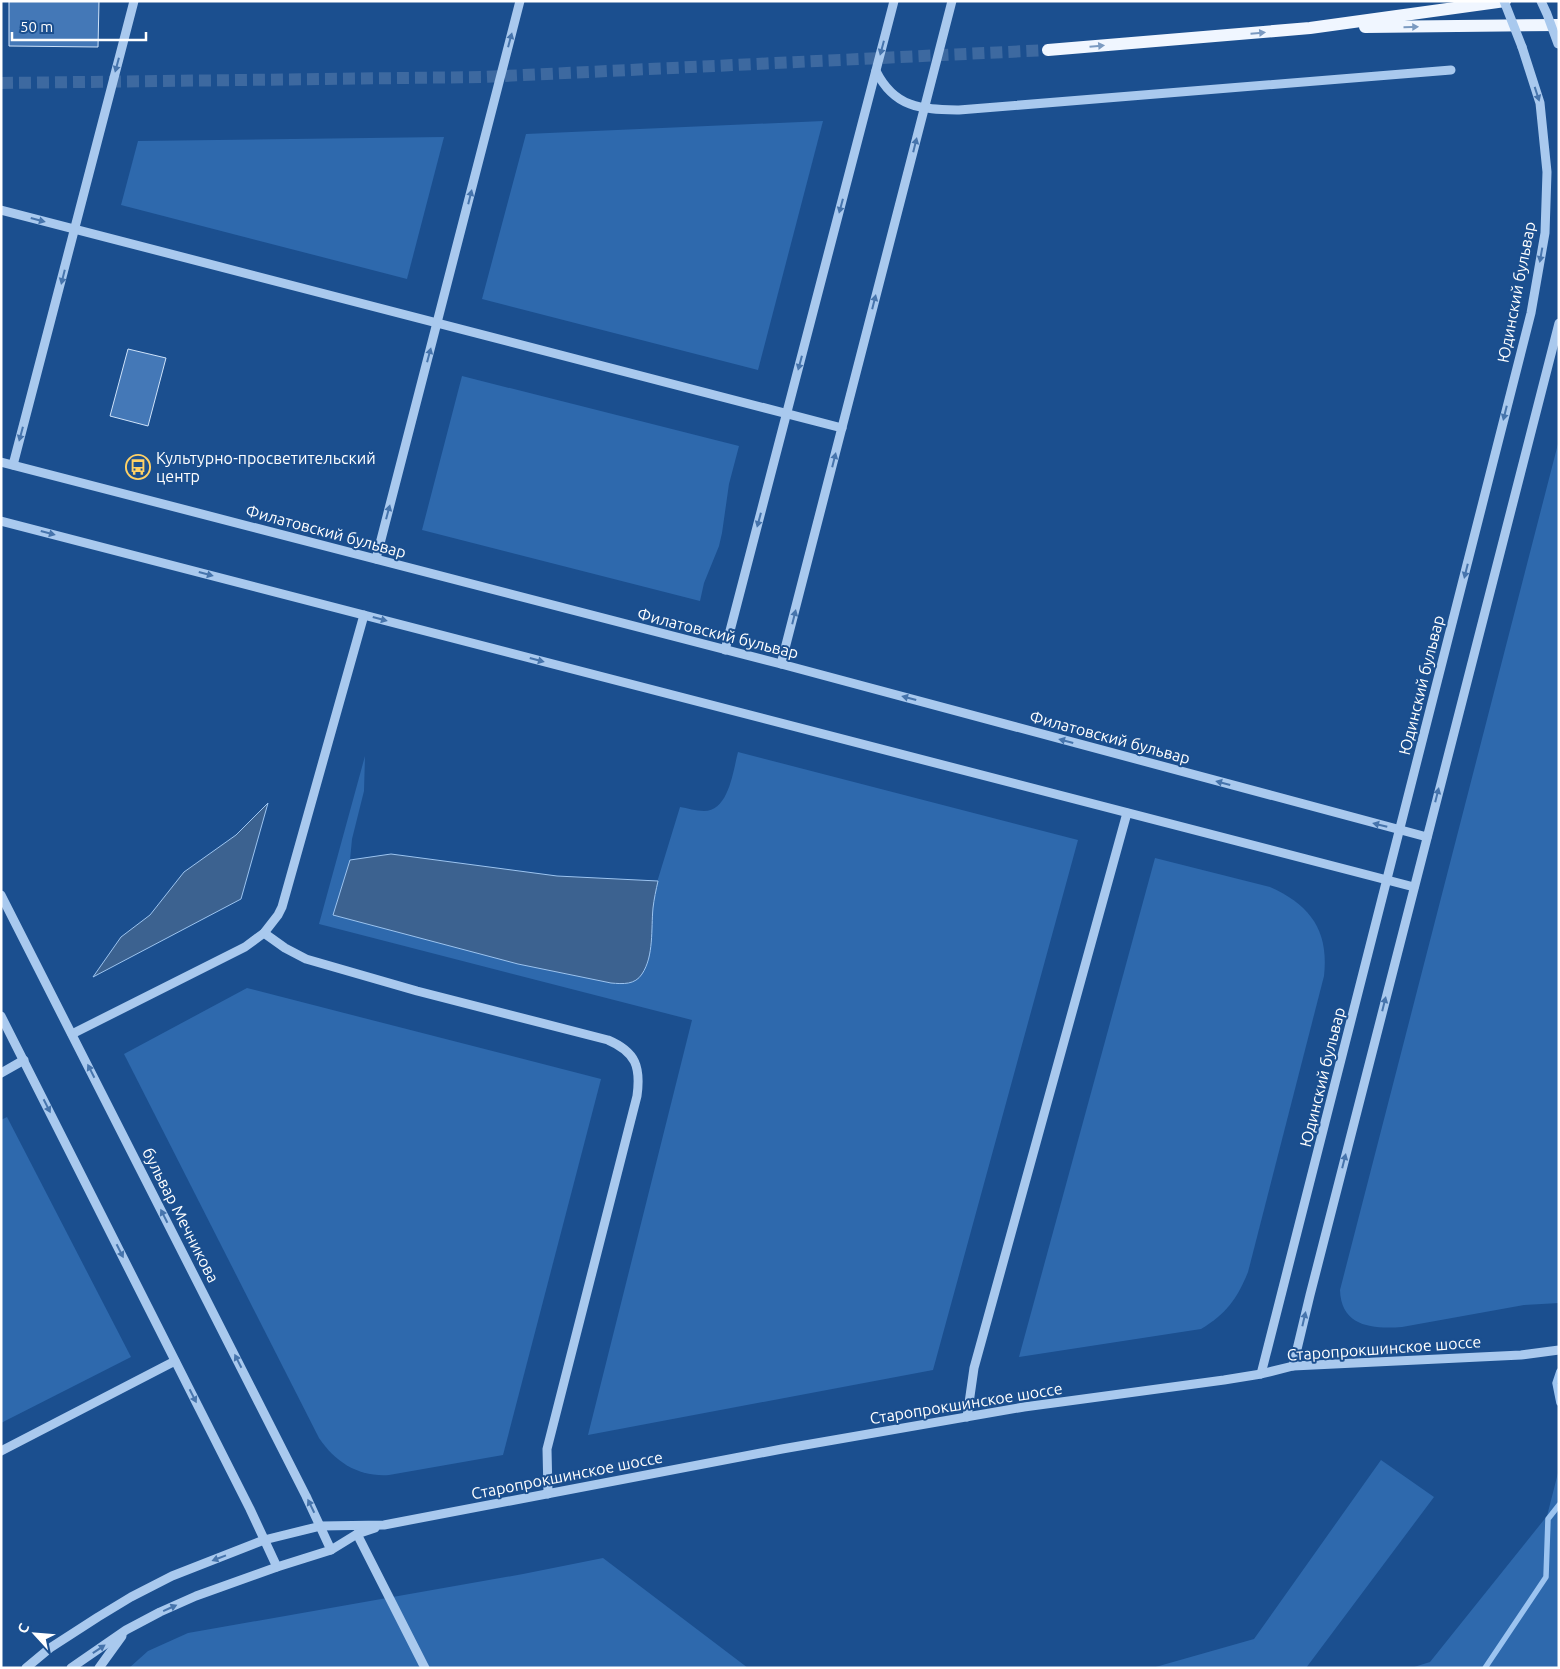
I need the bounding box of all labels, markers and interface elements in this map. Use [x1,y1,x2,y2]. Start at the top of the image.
scale bar [12,10,146,42]
text: 50 m [20,18,53,35]
one-way arrow [1404,23,1420,31]
one-way arrow [1251,28,1267,36]
one-way arrow [507,32,515,47]
one-way arrow [878,41,886,56]
one-way arrow [1089,42,1105,50]
one-way arrow [113,58,121,73]
one-way arrow [1534,86,1541,101]
one-way arrow [911,137,919,152]
one-way arrow [466,190,474,205]
one-way arrow [837,198,845,213]
one-way arrow [31,216,46,224]
street label: Юдинский бульвар [1493,220,1539,364]
one-way arrow [1537,247,1545,263]
one-way arrow [59,269,67,284]
one-way arrow [871,295,879,310]
one-way arrow [425,347,433,362]
one-way arrow [796,355,804,370]
one-way arrow [1501,406,1509,421]
one-way arrow [17,426,25,441]
place label: Культурно-просветительский центр [156,449,376,485]
one-way arrow [830,452,838,467]
bus stop icon: Культурно-просветительский центр [125,454,151,480]
street label: Филатовский бульвар [244,501,408,561]
one-way arrow [384,504,392,519]
one-way arrow [755,513,763,528]
one-way arrow [41,529,56,537]
one-way arrow [1462,563,1470,578]
one-way arrow [198,570,213,578]
street label: Филатовский бульвар [636,604,800,662]
one-way arrow [790,610,798,625]
street label: Юдинский бульвар [1395,613,1447,757]
one-way arrow [372,615,388,623]
one-way arrow [530,656,545,664]
one-way arrow [901,694,916,702]
street label: Филатовский бульвар [1028,707,1192,767]
one-way arrow [1058,736,1073,744]
one-way arrow [1215,778,1230,786]
one-way arrow [1434,788,1442,803]
one-way arrow [1372,821,1387,829]
one-way arrow [1380,996,1388,1011]
street label: Юдинский бульвар [1296,1005,1348,1149]
one-way arrow [86,1064,94,1078]
one-way arrow [43,1099,51,1113]
street label: бульвар Мечникова [139,1145,223,1285]
one-way arrow [1340,1154,1348,1169]
one-way arrow [160,1209,168,1223]
one-way arrow [116,1244,124,1258]
one-way arrow [1300,1311,1308,1326]
street label: Старопрокшинское шоссе [1286,1332,1482,1364]
one-way arrow [234,1354,242,1368]
street label: Старопрокшинское шоссе [868,1379,1064,1427]
one-way arrow [189,1389,197,1403]
street label: Старопрокшинское шоссе [470,1448,664,1502]
one-way arrow [307,1499,315,1513]
one-way arrow [212,1554,226,1562]
one-way arrow [163,1604,177,1612]
north arrow [10,1609,60,1659]
text: С [14,1621,32,1636]
one-way arrow [92,1644,105,1654]

